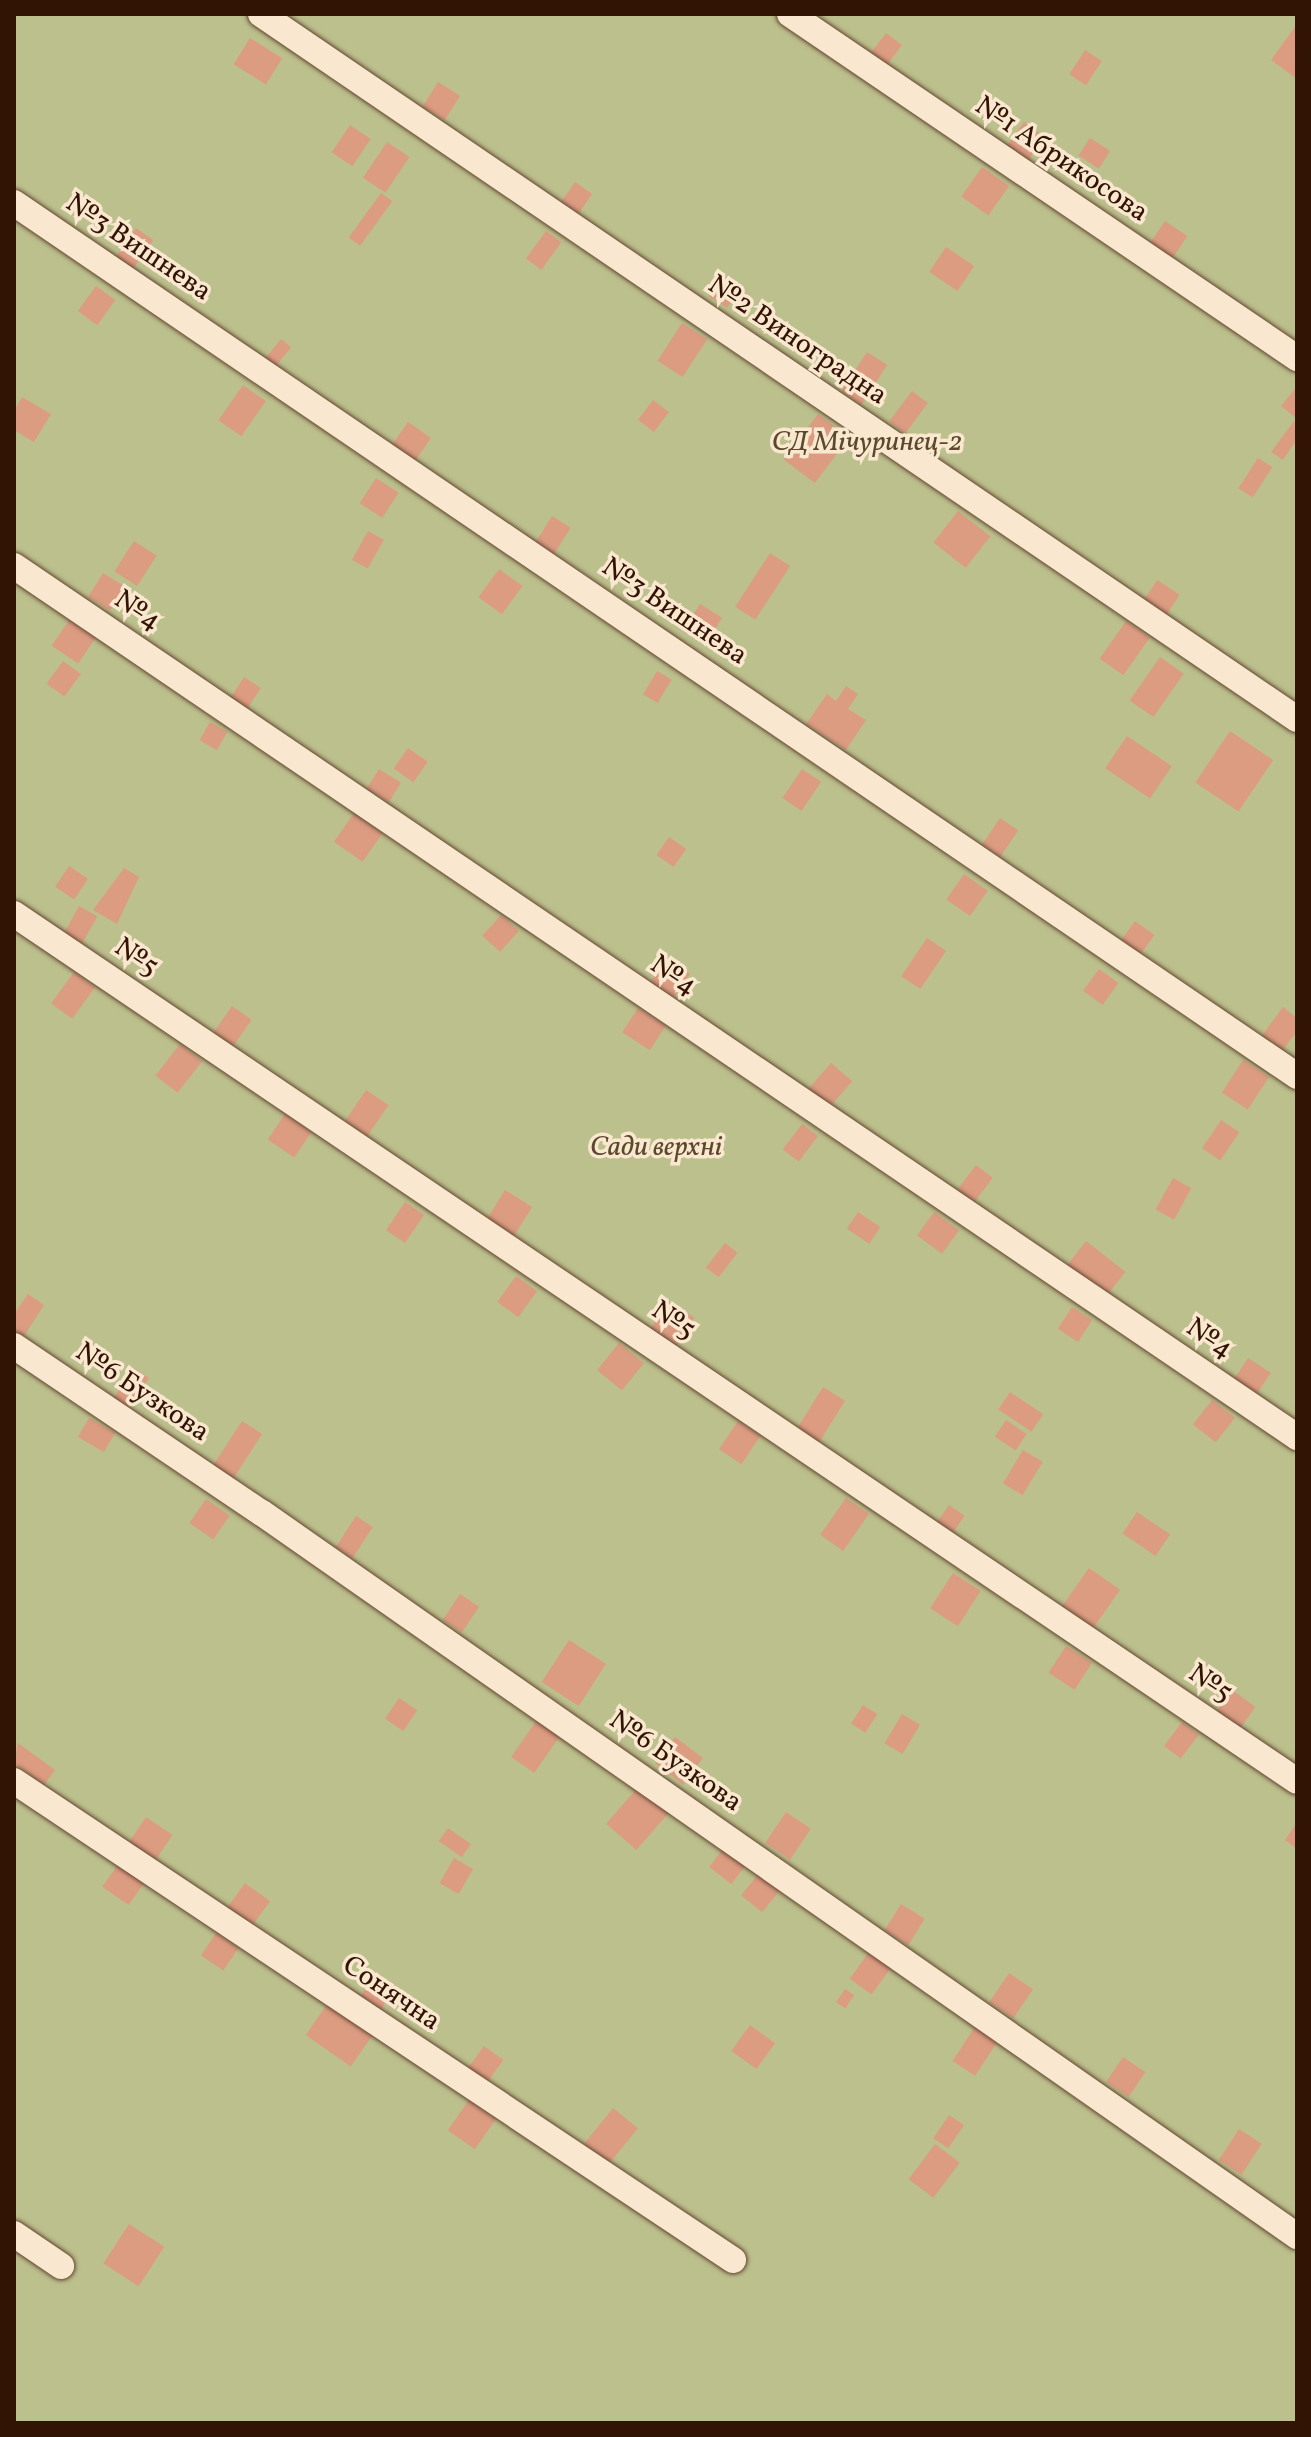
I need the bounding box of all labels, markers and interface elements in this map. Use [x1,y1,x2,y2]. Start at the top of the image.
street label: №1 Абрикосова [968,90,1154,230]
street label: №3 Вишнева [59,187,217,309]
street label: №2 Виноградна [701,269,893,413]
park label: СД Мічуринец-2 [772,426,962,460]
street label: №3 Вишнева [595,551,753,673]
street label: №4 [107,583,167,639]
street label: №5 [107,931,165,985]
street label: №4 [643,948,703,1004]
park label: Сади верхні [590,1131,722,1165]
street label: №5 [644,1294,702,1348]
street label: №4 [1179,1311,1239,1367]
street label: №6 Бузкова [69,1336,215,1450]
street label: №5 [1181,1657,1239,1711]
street label: №6 Бузкова [602,1704,748,1820]
street label: Сонячна [336,1949,446,2039]

